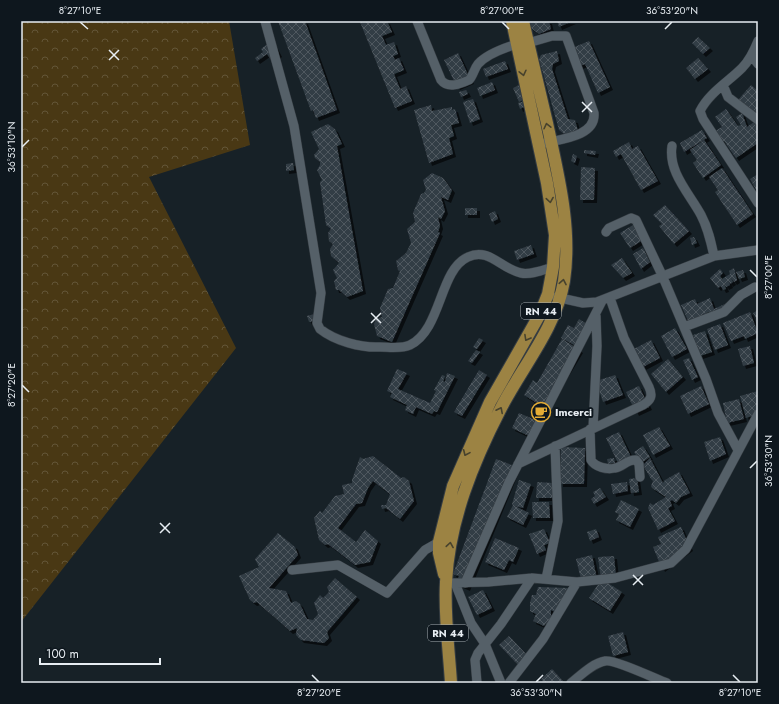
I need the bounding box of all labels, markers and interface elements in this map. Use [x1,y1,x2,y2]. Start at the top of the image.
text: 8°27'10"E [59,3,101,18]
text: 8°27'00"E [480,3,524,18]
text: 36°53'20"N [646,3,698,18]
one-way arrow [519,70,527,76]
text: 36°53'10"N [4,122,19,172]
one-way arrow [544,122,552,129]
one-way arrow [545,197,554,203]
text: 8°27'00"E [761,255,776,299]
one-way arrow [558,278,567,285]
road number: RN 44 [521,303,561,319]
one-way arrow [525,334,532,341]
text: 8°27'20"E [4,363,19,407]
cafe icon: Imcerci [530,401,552,423]
place label: Imcerci [555,404,592,420]
one-way arrow [495,407,503,414]
text: 36°53'30"N [761,435,776,487]
one-way arrow [463,448,471,456]
one-way arrow [446,542,454,548]
road number: RN 44 [428,625,468,641]
scale bar [40,640,160,666]
text: 100 m [46,645,79,663]
text: 8°27'20"E [297,685,341,700]
text: 36°53'30"N [510,685,562,700]
text: 8°27'10"E [719,685,761,700]

